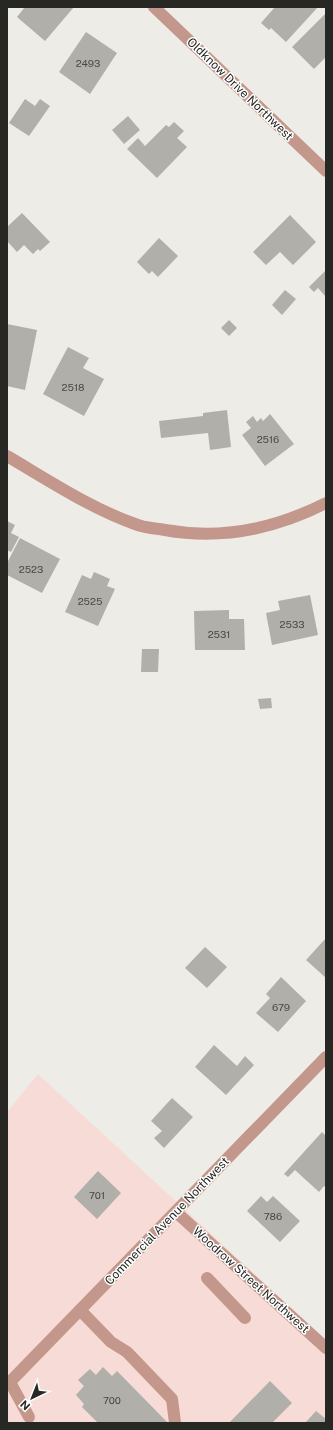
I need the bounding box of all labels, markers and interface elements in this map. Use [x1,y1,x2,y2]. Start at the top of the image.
street label: Oldknow Drive Northwest [184,35,296,143]
house number: 2493 [76,57,100,69]
house number: 2518 [62,381,84,393]
house number: 2516 [257,433,279,445]
house number: 2523 [19,563,43,575]
house number: 2525 [78,595,102,607]
house number: 2533 [280,618,304,630]
house number: 2531 [208,628,230,640]
house number: 679 [272,1001,290,1013]
street label: Commercial Avenue Northwest [102,1154,232,1288]
house number: 701 [89,1189,105,1201]
house number: 786 [264,1210,282,1222]
street label: Woodrow Street Northwest [190,1224,312,1336]
north arrow [12,1378,52,1418]
house number: 700 [103,1394,121,1406]
text: N [18,1398,32,1413]

